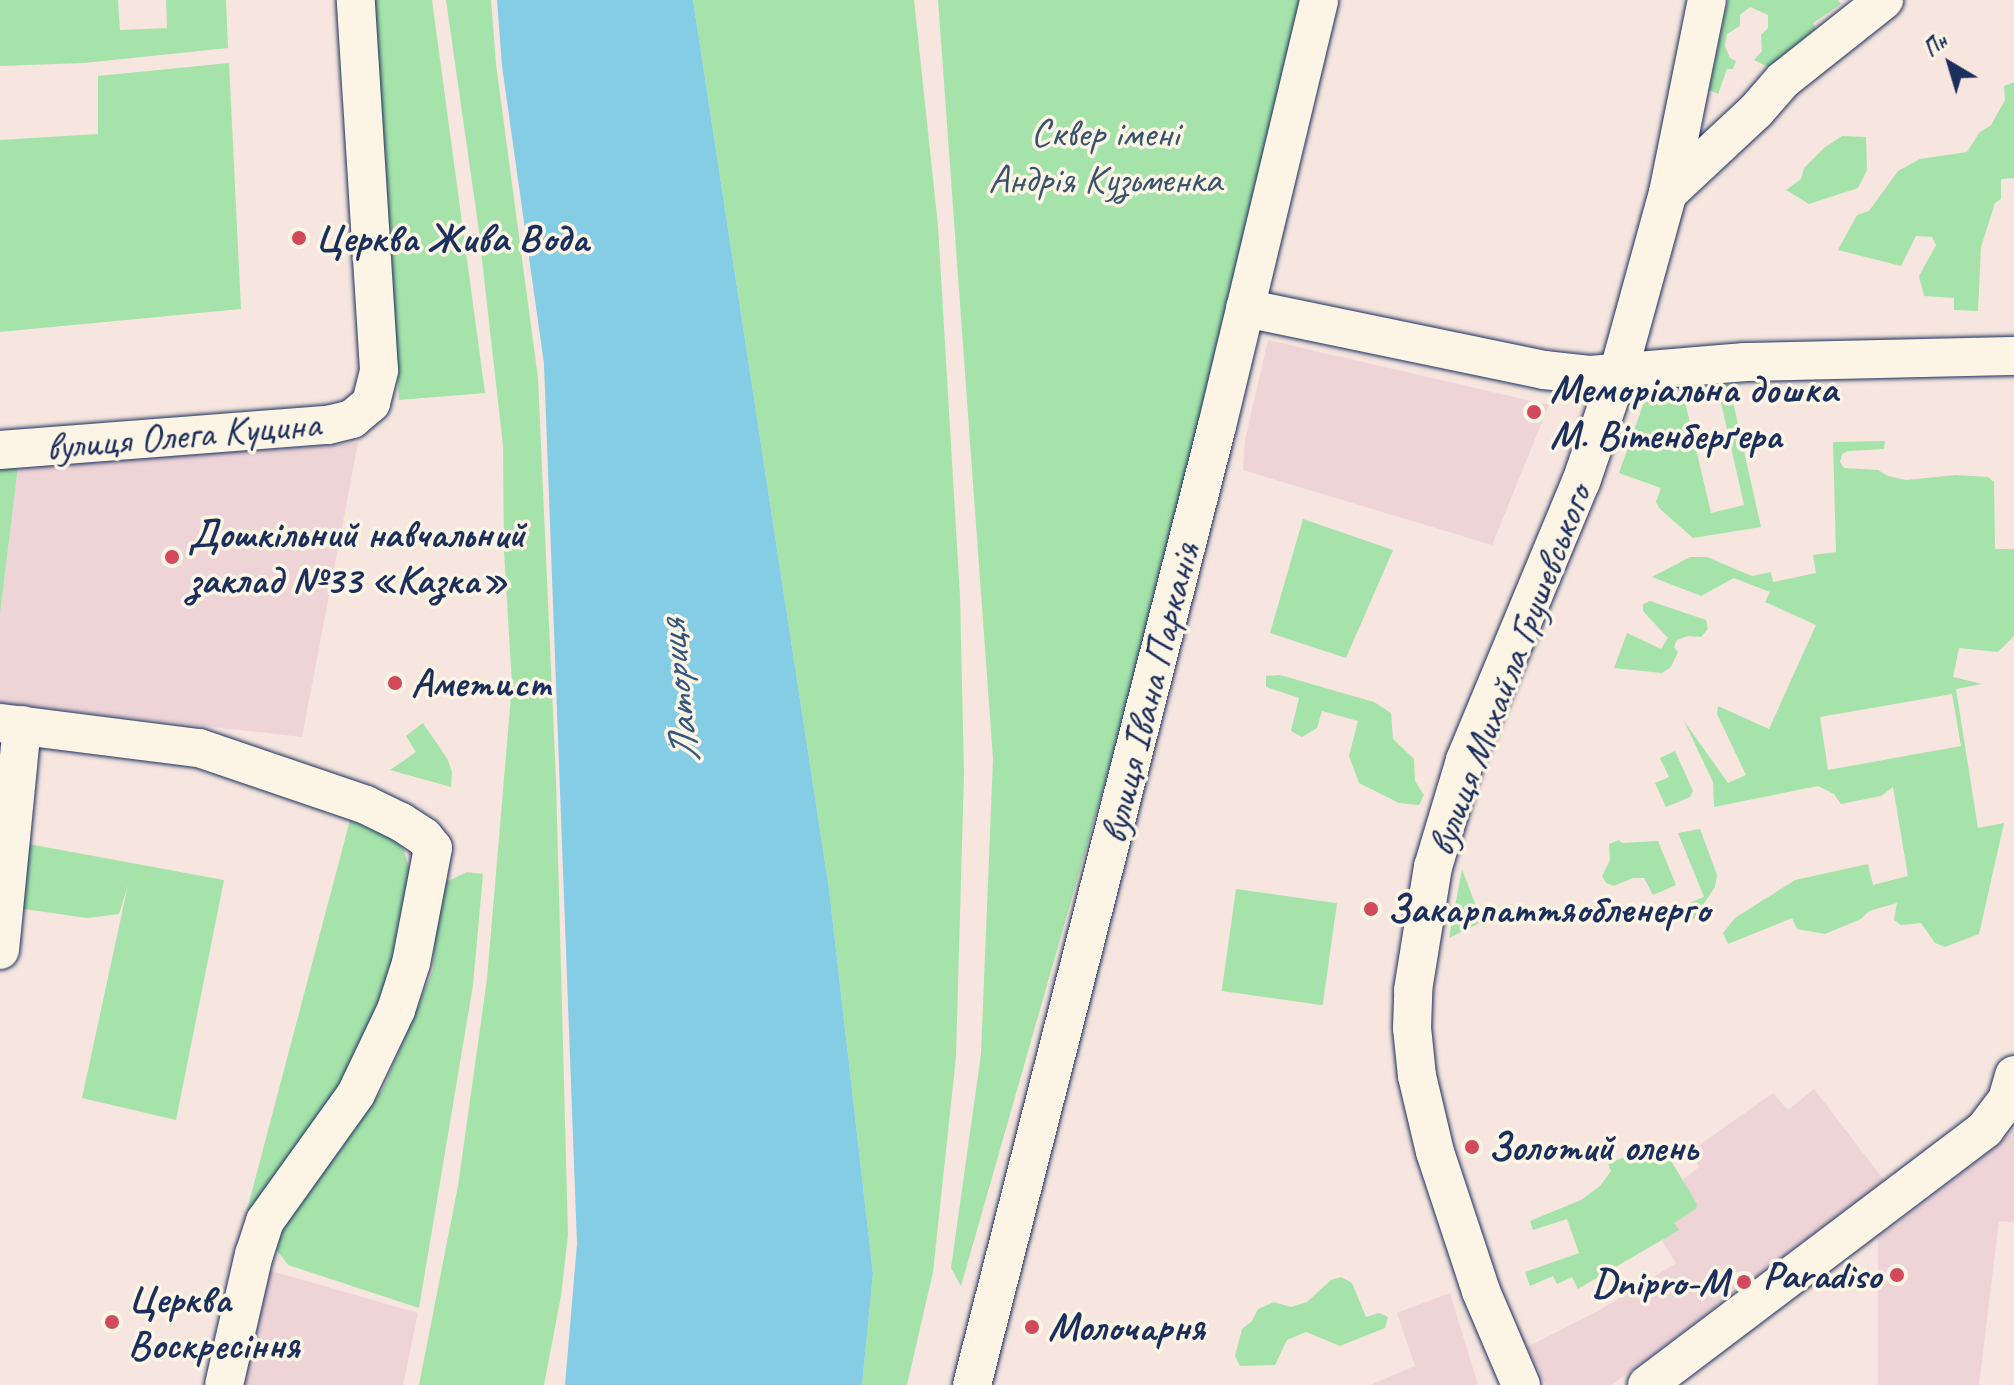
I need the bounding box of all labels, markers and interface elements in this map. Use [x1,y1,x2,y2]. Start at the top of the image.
north arrow [1910,24,1990,104]
text: Пн [1918,27,1953,63]
park label: Сквер імені Андрія Кузьменка [989,109,1221,203]
place label: Церква Жива Вода [315,214,586,262]
marker: Церква Жива Вода [290,229,308,247]
place label: Меморіальна дошка М. Вітенберґера [1550,365,1836,459]
street label: вулиця Олега Куцина [43,399,323,471]
marker: Меморіальна дошка М. Вітенберґера [1525,403,1543,421]
street label: вулиця Михайла Грушевського [1417,479,1601,861]
place label: Дошкільний навчальний заклад №33 «Казка» [188,510,525,604]
street label: вулиця Івана Парканія [1088,538,1210,848]
marker: Дошкільний навчальний заклад №33 «Казка» [163,548,181,566]
water label: Латориця [646,618,712,766]
place label: Аметист [411,659,550,707]
marker: Аметист [386,674,404,692]
place label: Закарпаттяобленерго [1387,885,1710,933]
marker: Закарпаттяобленерго [1362,900,1380,918]
place label: Золотий олень [1488,1123,1698,1171]
marker: Золотий олень [1463,1138,1481,1156]
place label: Paradiso [1763,1251,1881,1299]
place label: Dnipro-M [1592,1258,1728,1306]
marker: Paradiso [1888,1266,1906,1284]
marker: Dnipro-M [1735,1273,1753,1291]
place label: Церква Воскресіння [128,1275,299,1369]
place label: Молочарня [1048,1303,1205,1351]
marker: Церква Воскресіння [103,1313,121,1331]
marker: Молочарня [1023,1318,1041,1336]

